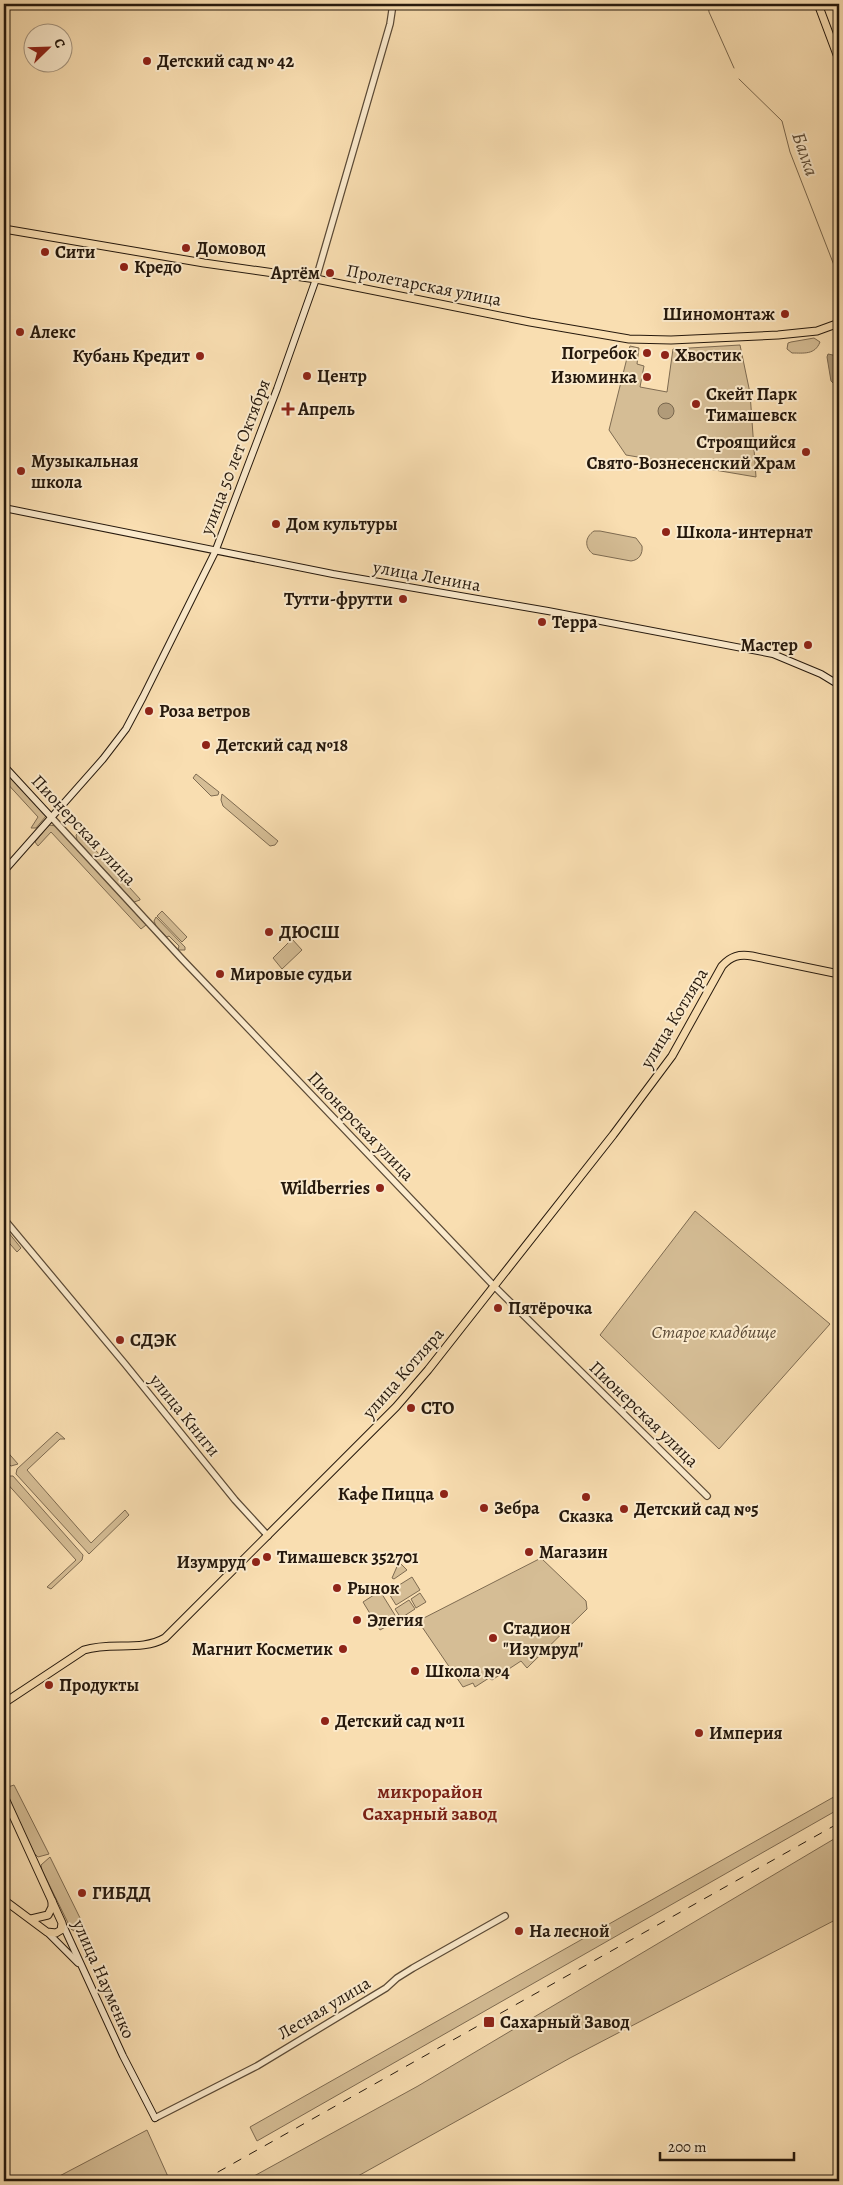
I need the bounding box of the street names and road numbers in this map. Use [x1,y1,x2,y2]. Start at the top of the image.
street label: Пролетарская улица [344,258,504,312]
street label: улица 50 лет Октября [194,376,276,539]
street label: улица Ленина [370,555,483,597]
street label: Пионерская улица [26,769,142,891]
street label: улица Котляра [634,963,714,1073]
street label: Пионерская улица [302,1066,420,1187]
street label: улица Котляра [356,1322,450,1424]
street label: Пионерская улица [584,1355,705,1473]
street label: улица Книги [144,1368,226,1461]
street label: улица Науменко [67,1915,141,2042]
street label: Лесная улица [273,1970,375,2045]

